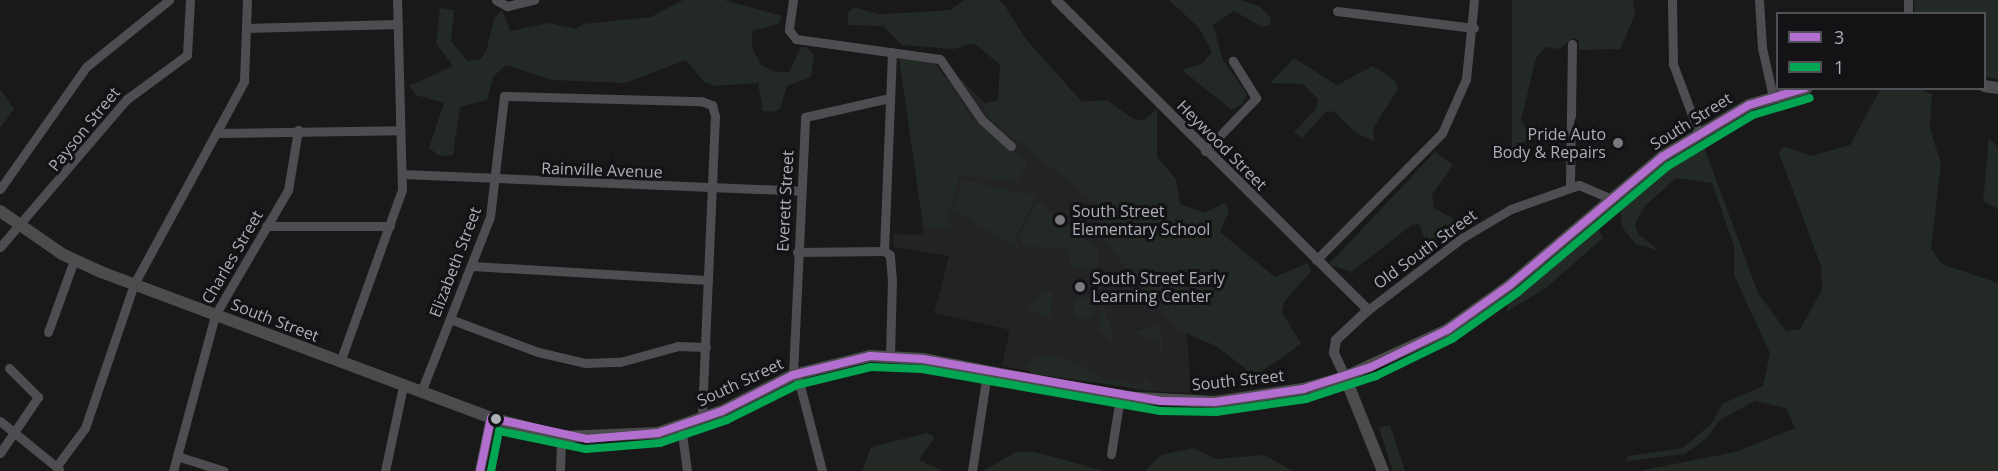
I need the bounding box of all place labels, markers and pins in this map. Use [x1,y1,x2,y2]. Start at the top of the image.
place label: Pride Auto Body & Repairs [1493,124,1606,162]
marker: Pride Auto Body & Repairs [1611,136,1625,150]
place label: South Street Elementary School [1072,201,1210,239]
marker: South Street Elementary School [1053,213,1067,227]
place label: South Street Early Learning Center [1092,268,1225,306]
marker: South Street Early Learning Center [1073,280,1087,294]
unlabelled marker [490,413,502,425]

